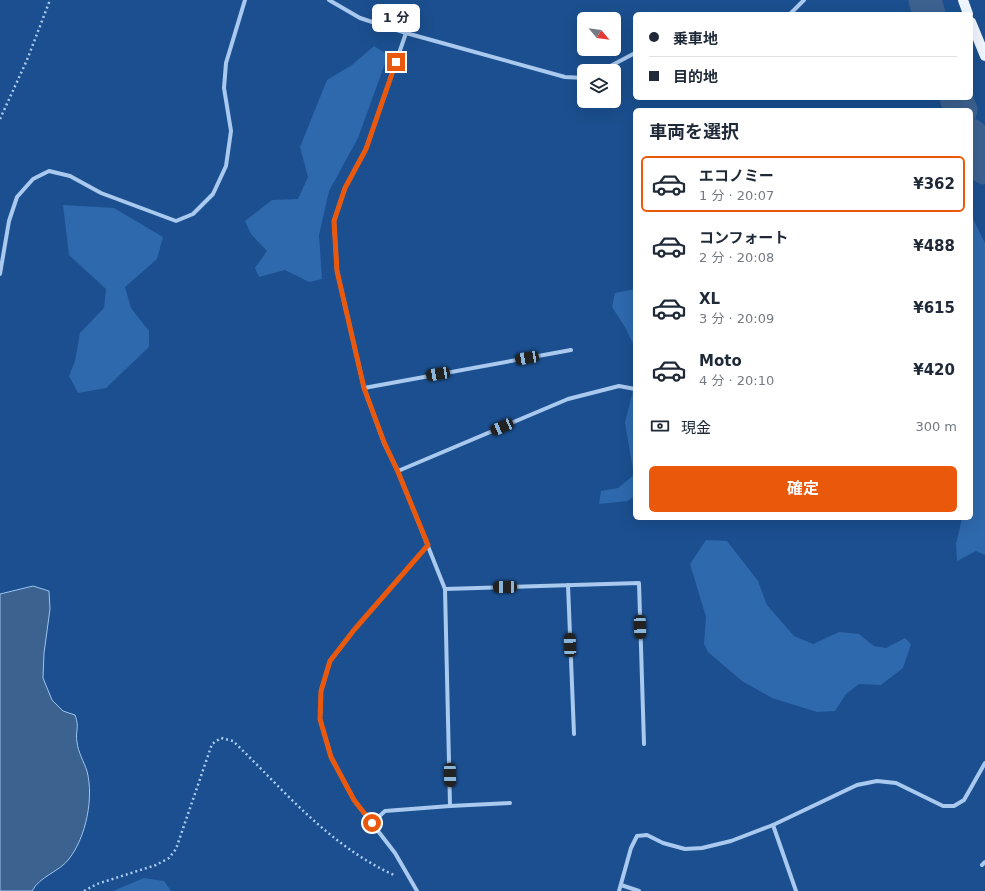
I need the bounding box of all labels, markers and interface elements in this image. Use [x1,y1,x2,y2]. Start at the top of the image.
callout: 1 分 [372,4,420,32]
text: 1 分 [383,10,409,25]
north arrow [577,12,621,56]
map controls [577,12,621,108]
text: 乗車地 [673,30,718,48]
route end [387,53,405,71]
button: layers [577,64,621,108]
text: 目的地 [673,68,718,86]
text: 車両を選択 [649,121,739,142]
icon: car [651,166,687,202]
text: エコノミー [699,167,774,185]
text: ¥362 [913,175,955,193]
text: 1 分 · 20:07 [699,188,774,203]
icon: car [651,228,687,264]
text: コンフォート [699,229,789,247]
text: ¥488 [913,237,955,255]
text: 2 分 · 20:08 [699,250,774,265]
icon: car [651,290,687,326]
text: XL [699,290,720,308]
text: ¥615 [913,299,955,317]
text: 3 分 · 20:09 [699,311,774,326]
car [514,350,540,366]
icon: car [651,352,687,388]
text: Moto [699,352,742,370]
text: ¥420 [913,361,955,379]
car [425,366,451,382]
text: 4 分 · 20:10 [699,373,774,388]
icon: cash [649,415,671,437]
car [489,417,515,437]
text: 現金 [681,419,711,437]
text: 300 m [915,419,957,434]
button: 確定 [649,466,957,512]
car [493,581,517,593]
car [634,615,646,639]
car [564,633,576,657]
car [444,763,456,787]
route start [363,814,381,832]

